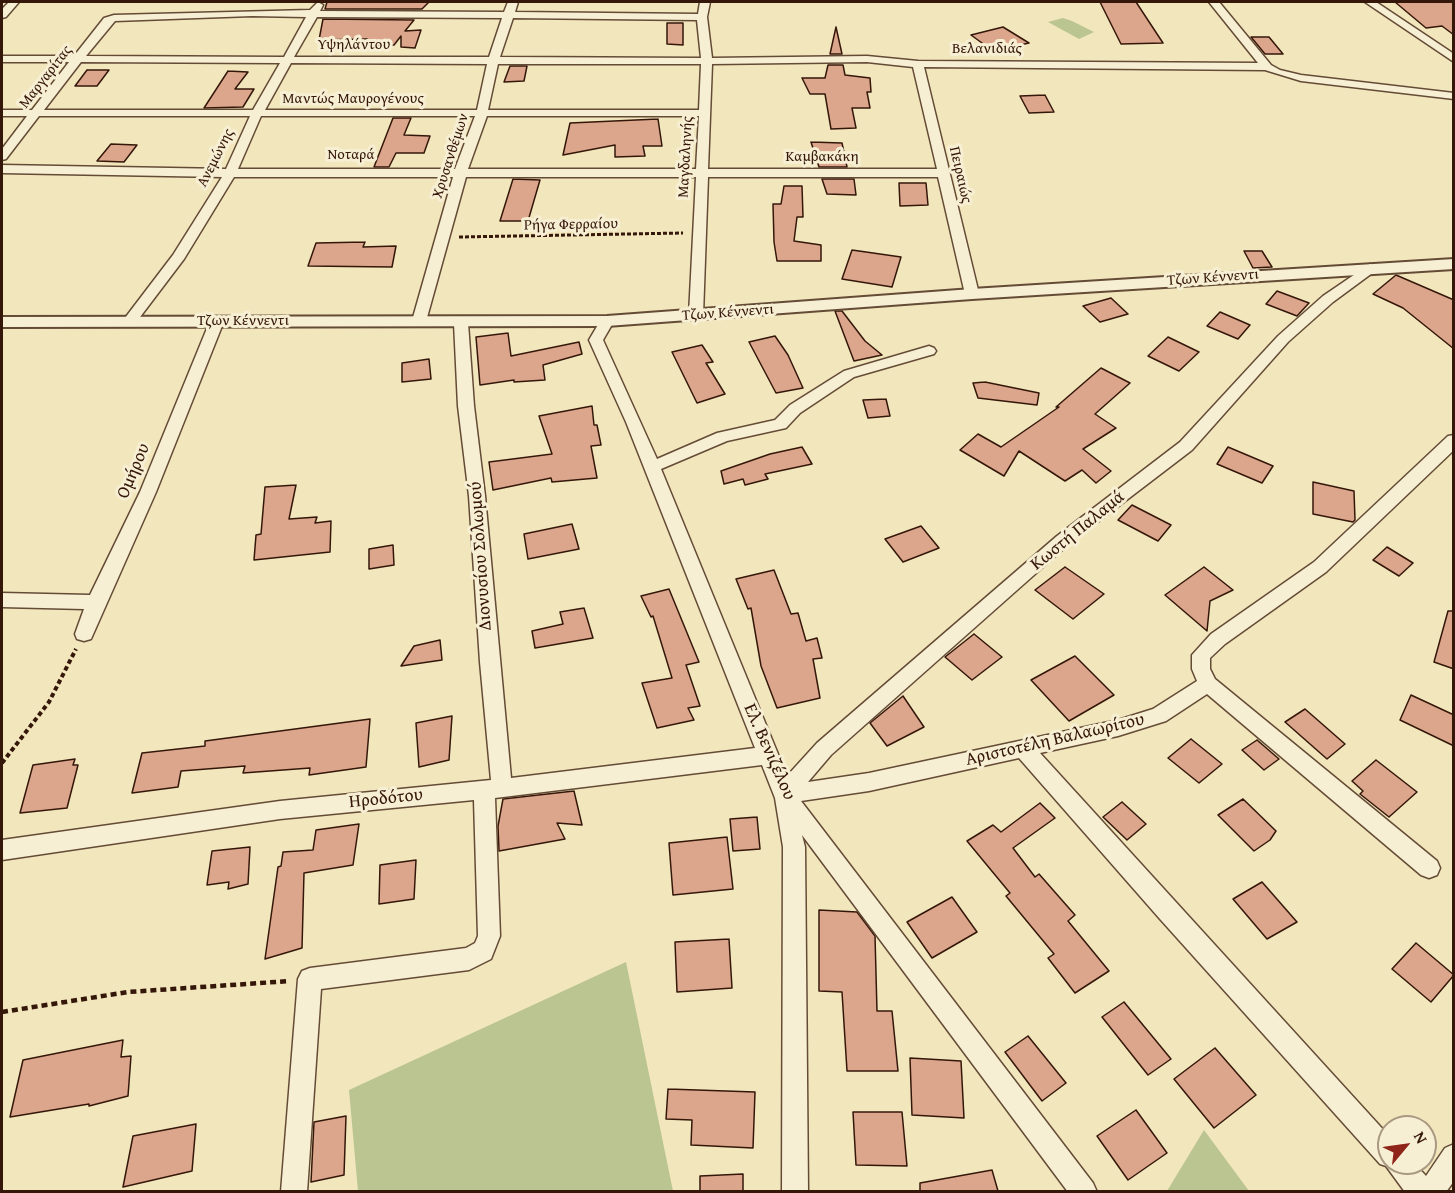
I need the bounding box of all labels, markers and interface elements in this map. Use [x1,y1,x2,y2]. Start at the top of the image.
street label: Υψηλάντου [318,36,390,54]
street label: Βελανιδιάς [952,40,1022,58]
street label: Μαργαρίτας [16,42,76,112]
street label: Μαντώς Μαυρογένους [282,90,424,108]
street label: Χρυσανθέμων [429,111,473,201]
street label: Μαγδαληνής [675,116,697,198]
street label: Ανεμώνης [194,126,238,190]
street label: Πειραιώς [945,145,975,205]
street label: Νοταρά [327,146,375,164]
street label: Καμβακάκη [785,148,859,166]
street label: Ρήγα Φερραίου [524,215,618,235]
street label: Τζων Κέννεντι [1166,266,1260,290]
street label: Τζων Κέννεντι [681,301,775,325]
street label: Τζων Κέννεντι [197,312,289,330]
street label: Ομήρου [113,440,155,502]
street label: Διονυσίου Σολωμού [465,481,497,631]
street label: Κωστή Παλαμά [1027,487,1129,575]
street label: Ελ. Βενιζέλου [738,700,800,804]
street label: Αριστοτέλη Βαλαωρίτου [964,709,1146,771]
street label: Ηροδότου [348,784,424,814]
north arrow [1377,1115,1437,1175]
text: N [1408,1127,1434,1148]

